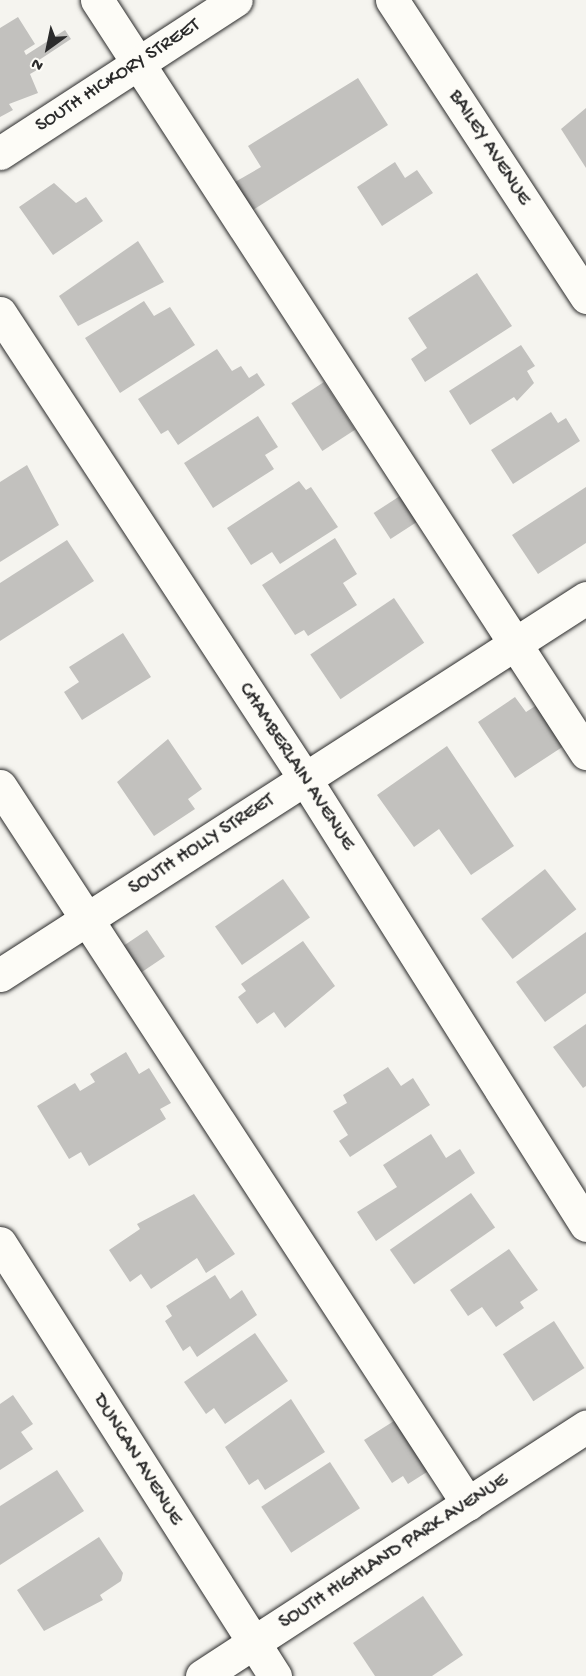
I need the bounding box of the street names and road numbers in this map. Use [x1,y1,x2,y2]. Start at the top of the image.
street label: SOUTH HICKORY STREET [31,14,205,138]
street label: BAILEY AVENUE [443,86,535,210]
street label: CHAMBERLAIN AVENUE [233,679,359,855]
street label: SOUTH HOLLY STREET [125,789,279,901]
street label: DUNCAN AVENUE [87,1390,187,1530]
street label: SOUTH HIGHLAND PARK AVENUE [275,1469,513,1635]

